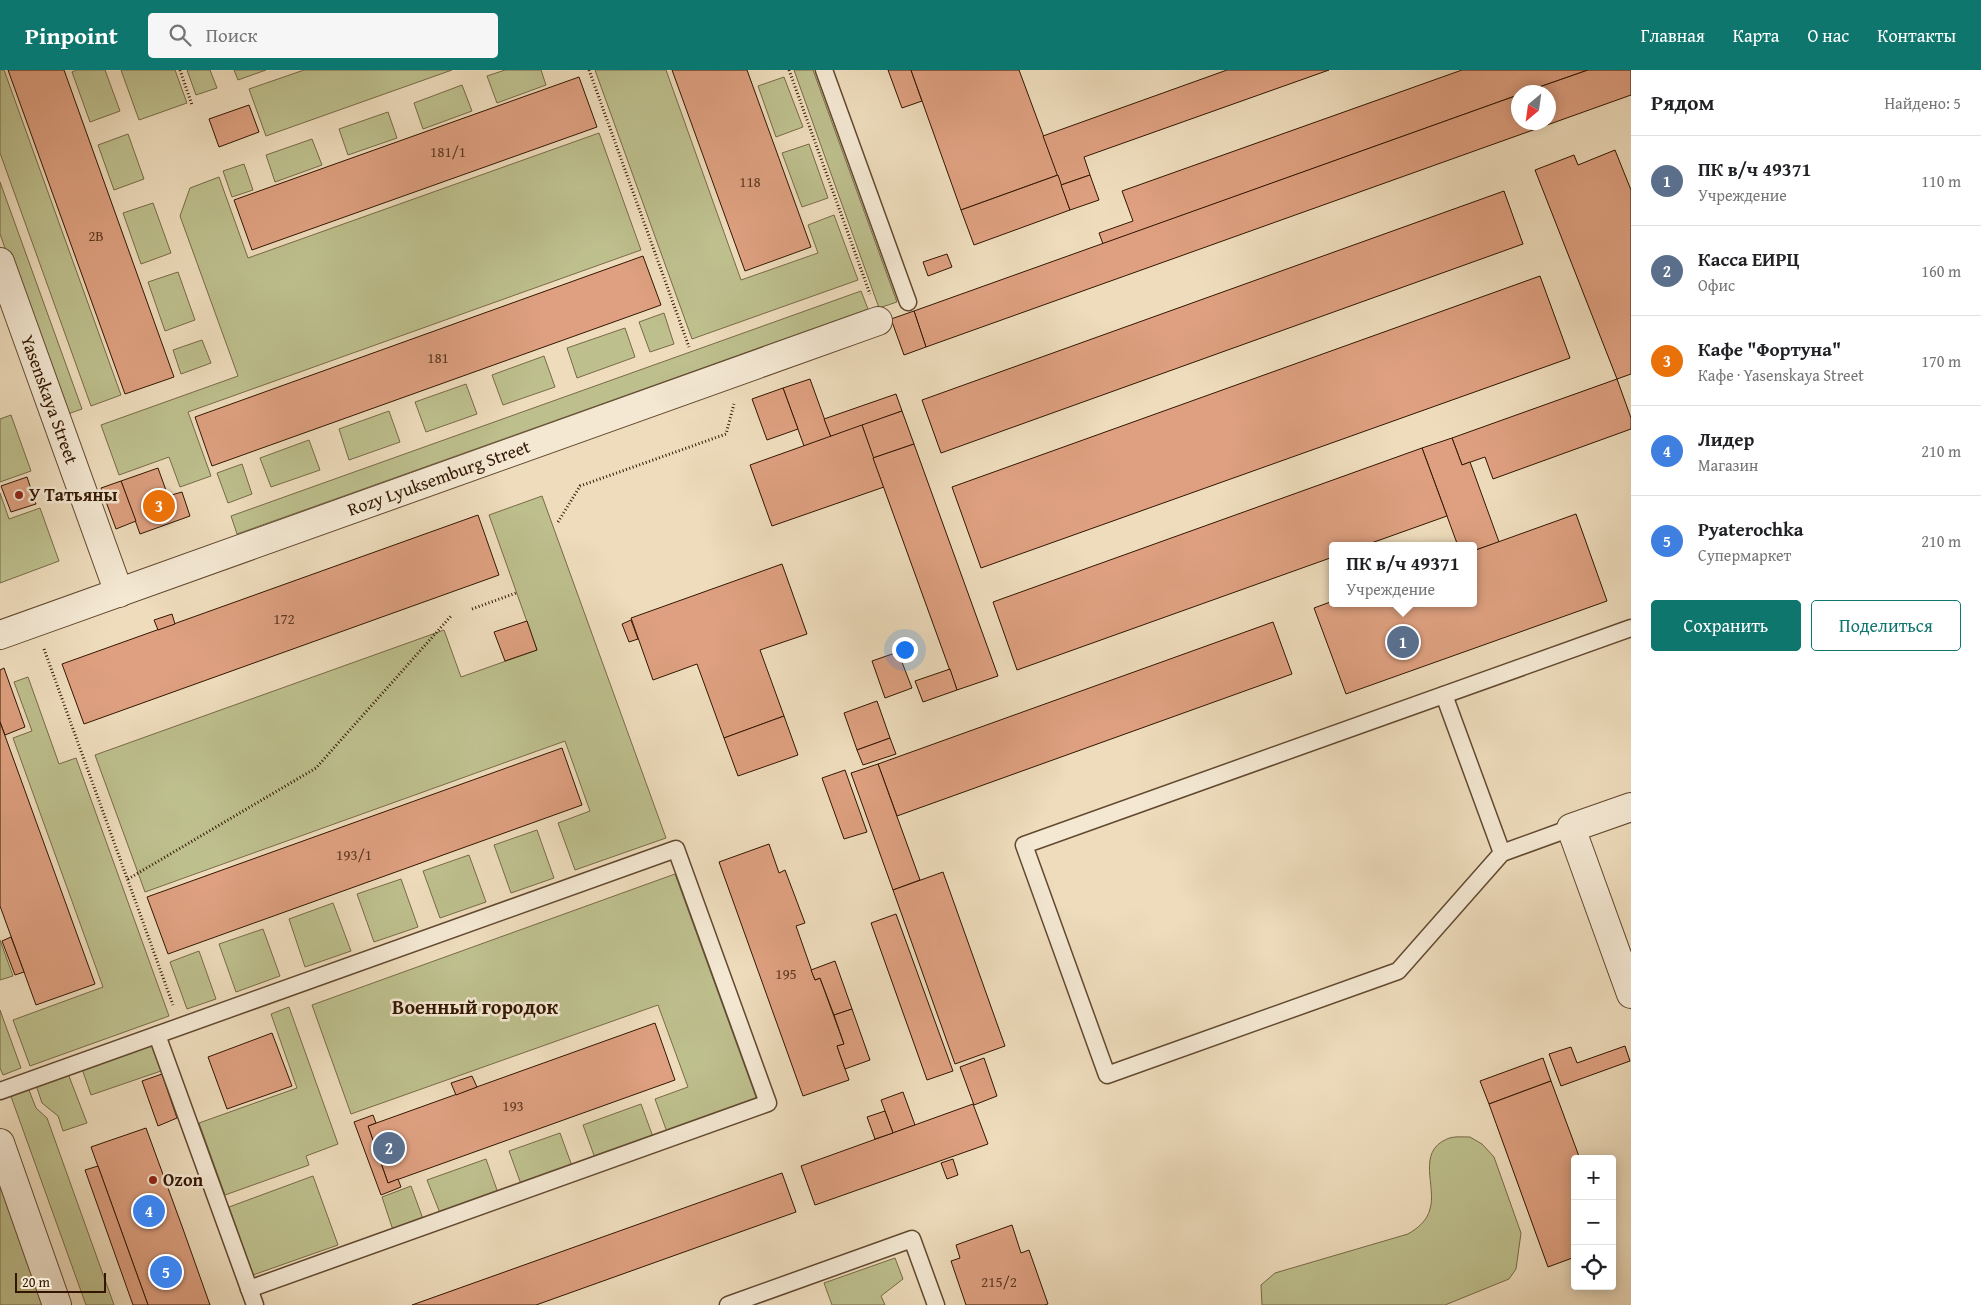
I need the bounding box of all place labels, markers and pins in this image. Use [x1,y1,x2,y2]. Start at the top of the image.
place label: У Татьяны [29,481,117,508]
pin: 3 [143,487,175,525]
marker: У Татьяны [13,489,25,501]
pin: 1 [1387,623,1419,661]
pin: 2 [373,1129,405,1167]
place label: Ozon [163,1166,203,1193]
marker: Ozon [147,1174,159,1186]
pin: 4 [133,1192,165,1230]
pin: 5 [150,1253,182,1291]

